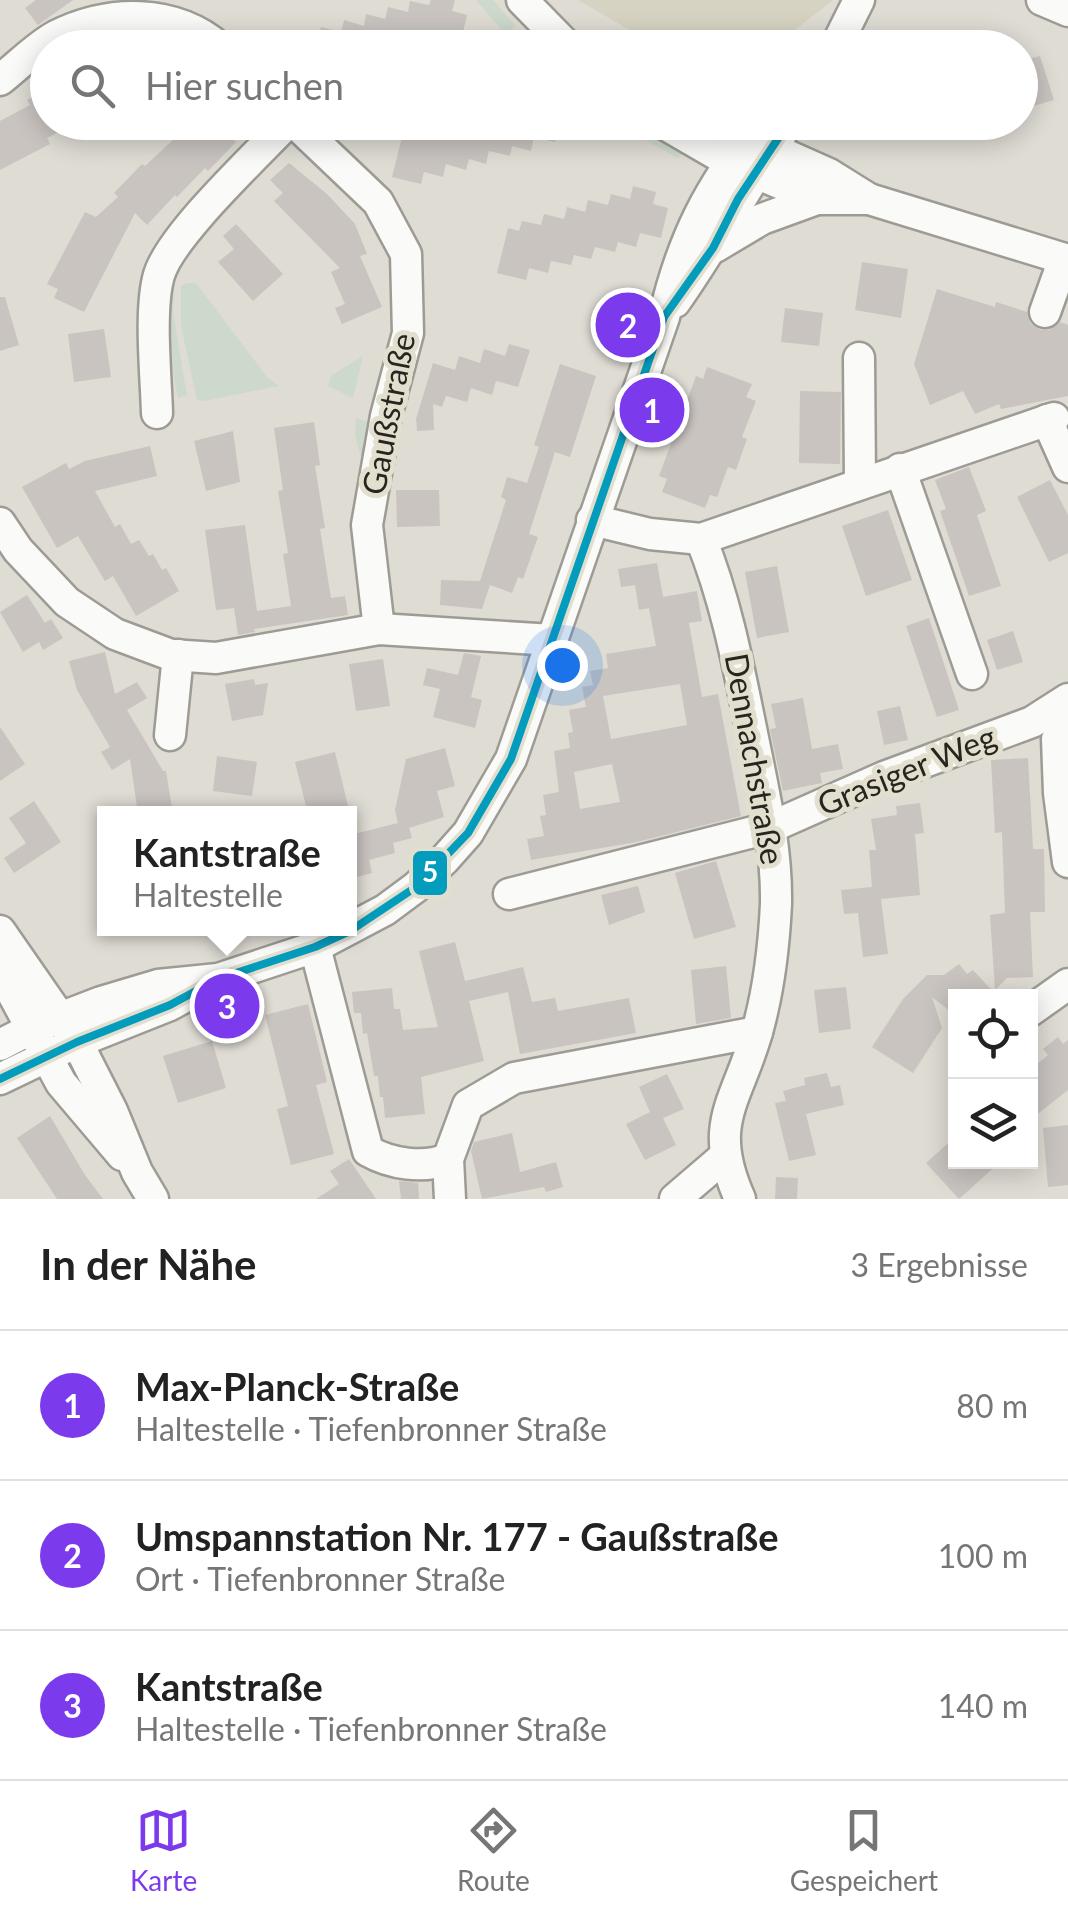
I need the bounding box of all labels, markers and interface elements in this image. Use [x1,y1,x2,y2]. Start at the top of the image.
search box [30,30,1038,140]
icon: search [65,58,120,113]
text: Hier suchen [145,62,344,108]
pin: 2 [596,288,660,362]
street label: Gaußstraße [353,330,422,498]
pin: 1 [620,372,684,448]
your location [537,640,588,691]
street label: Dennachstraße [718,650,793,867]
street label: Grasiger Weg [812,716,1001,823]
popup [97,806,357,936]
text: Kantstraße [133,829,321,875]
line badge: 5 [411,849,449,897]
text: 5 [422,854,438,888]
text: Haltestelle [133,875,283,914]
pin: 3 [194,968,260,1044]
map controls [948,989,1038,1169]
button: locate [948,989,1038,1079]
button: layers [948,1079,1038,1169]
text: In der Nähe [40,1239,257,1289]
text: 3 Ergebnisse [851,1245,1028,1284]
text: Max-Planck-Straße [135,1363,459,1409]
text: 1 [63,1386,82,1425]
text: 80 m [956,1386,1028,1425]
text: Haltestelle · Tiefenbronner Straße [135,1409,607,1448]
text: Umspannstation Nr. 177 - Gaußstraße [135,1513,779,1559]
text: 2 [63,1536,82,1575]
text: 100 m [938,1536,1028,1575]
text: Ort · Tiefenbronner Straße [135,1559,506,1598]
text: Kantstraße [135,1663,323,1709]
text: 3 [63,1686,82,1725]
text: 140 m [938,1686,1028,1725]
text: Haltestelle · Tiefenbronner Straße [135,1709,607,1748]
tab: Karte [130,1803,197,1897]
tab: Route [457,1803,530,1897]
tab: Gespeichert [790,1803,938,1897]

